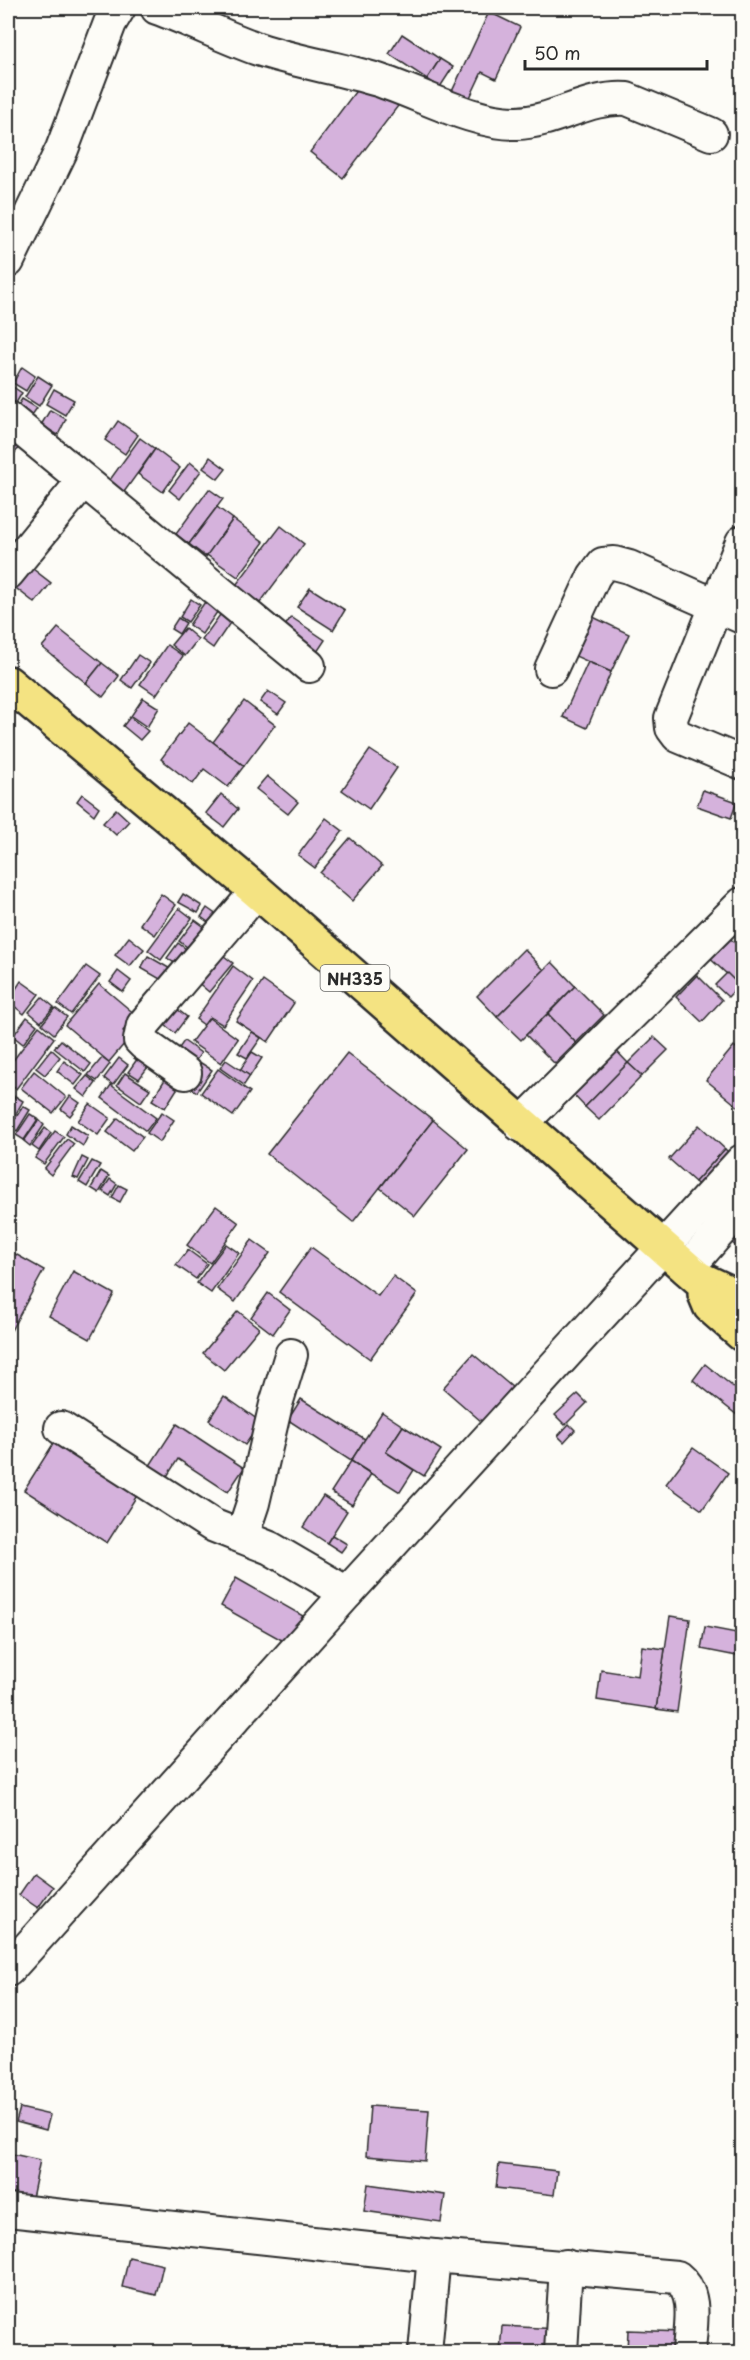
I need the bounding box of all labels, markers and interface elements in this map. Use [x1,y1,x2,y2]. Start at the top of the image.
scale bar [525,33,706,71]
text: 50 m [534,39,581,66]
road number: NH335 [320,965,389,991]

